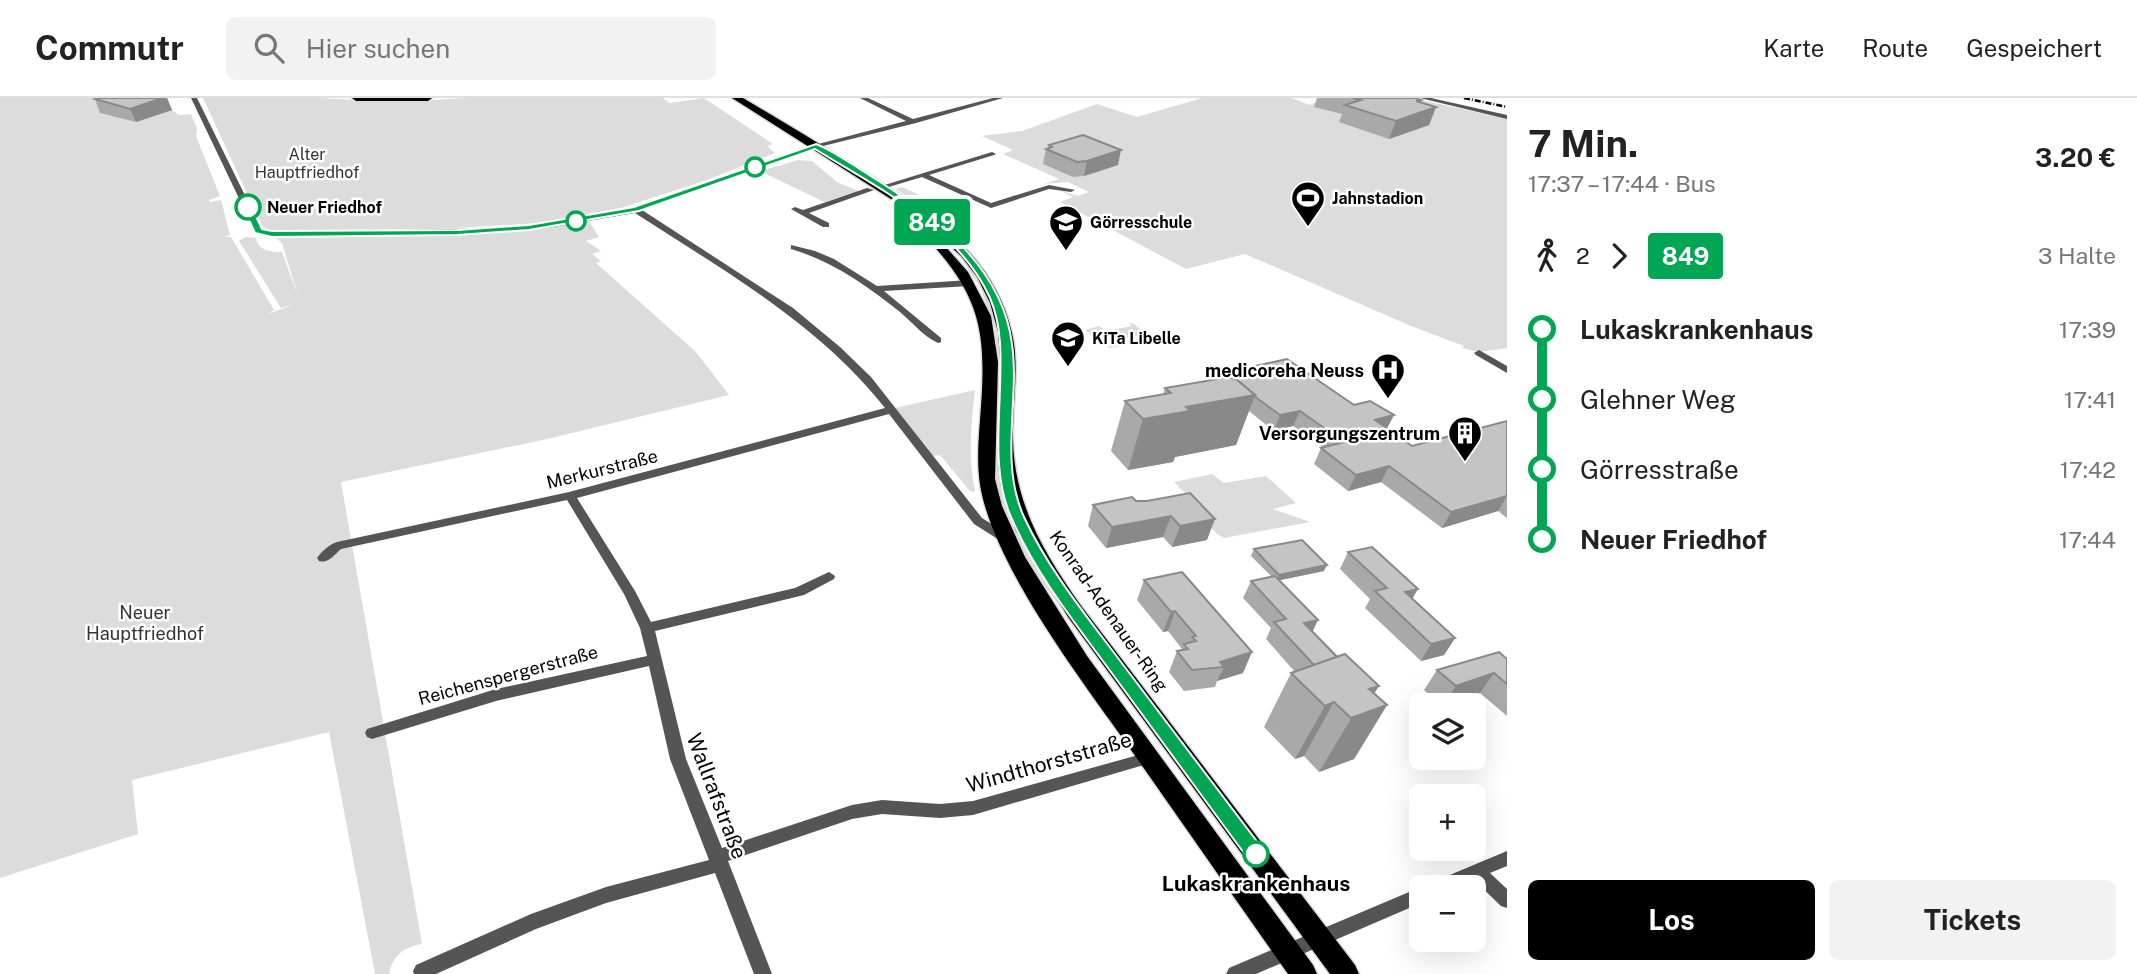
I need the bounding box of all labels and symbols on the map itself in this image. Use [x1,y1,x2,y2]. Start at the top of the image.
park label: Alter Hauptfriedhof [255,145,359,182]
unlabelled marker [745,157,765,177]
sports icon: Jahnstadion [1289,179,1327,228]
place label: Jahnstadion [1332,189,1423,208]
marker: Neuer Friedhof [235,194,261,220]
place label: Neuer Friedhof [267,198,383,217]
line badge: 849 [892,199,972,245]
school or university icon: Görresschule [1047,203,1085,252]
unlabelled marker [566,211,586,231]
place label: Görresschule [1090,213,1192,232]
school or university icon: KiTa Libelle [1049,319,1087,368]
place label: KiTa Libelle [1092,329,1181,348]
hospital icon: medicoreha Neuss [1369,351,1407,400]
place label: medicoreha Neuss [1205,360,1364,381]
building icon: Versorgungszentrum [1446,414,1484,463]
place label: Versorgungszentrum [1259,423,1440,444]
street label: Merkurstraße [544,445,660,493]
street label: Konrad-Adenauer-Ring [1045,526,1173,696]
park label: Neuer Hauptfriedhof [86,602,204,644]
street label: Reichenspergerstraße [416,641,600,709]
street label: Windthorststraße [963,726,1135,798]
street label: Wallrafstraße [682,730,752,862]
marker: Lukaskrankenhaus [1243,841,1269,867]
place label: Lukaskrankenhaus [1162,871,1350,896]

